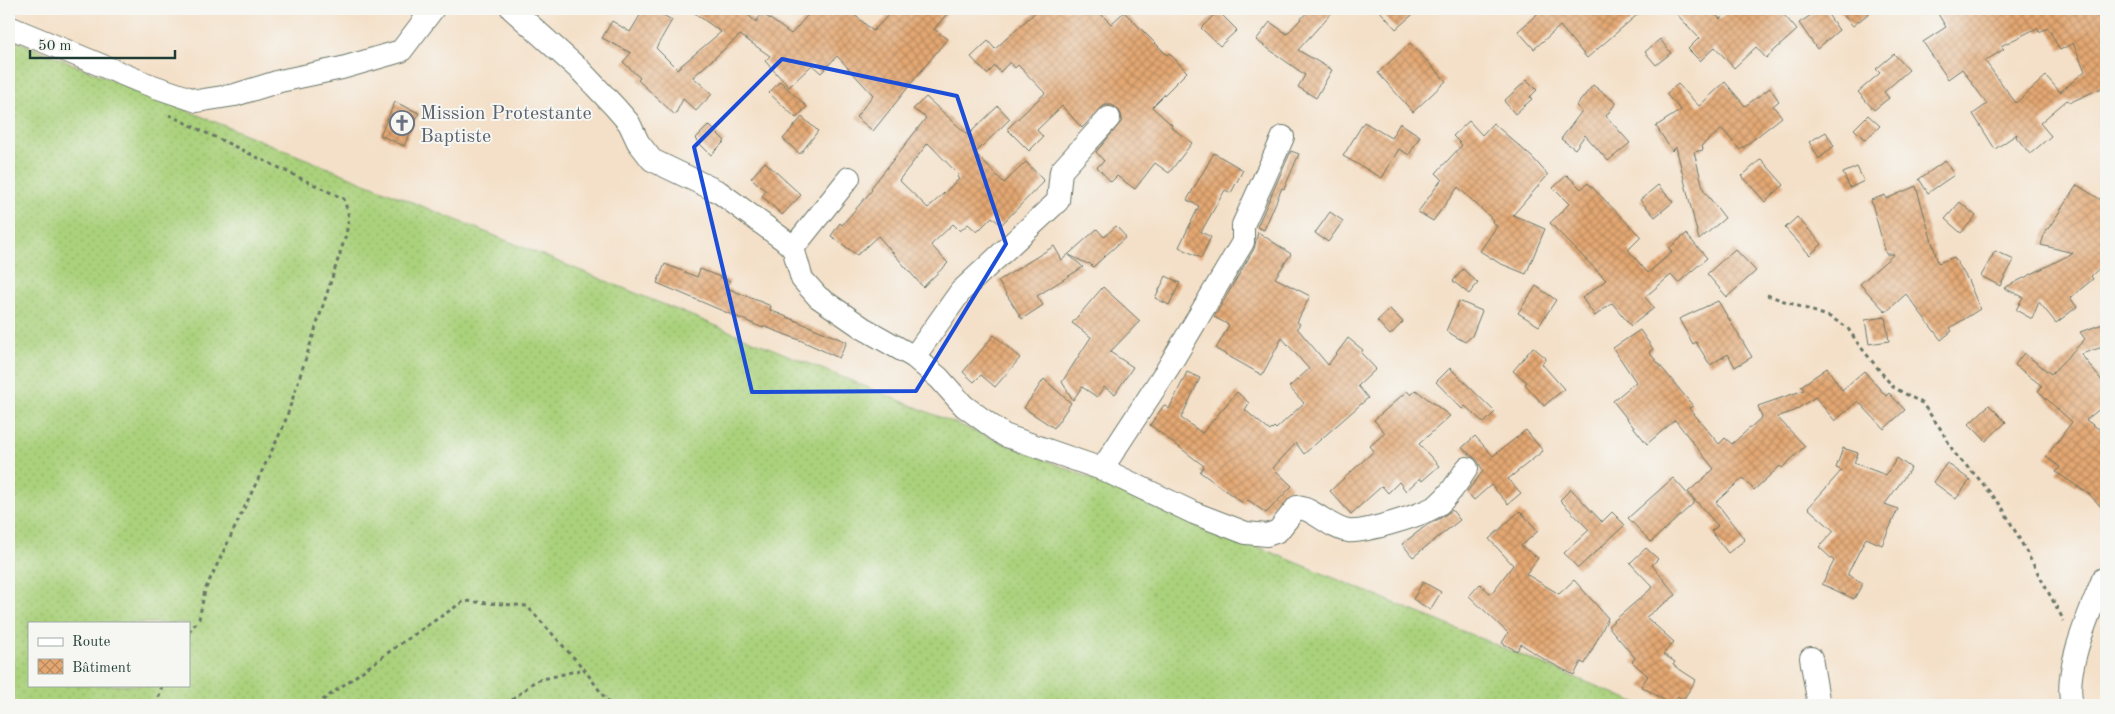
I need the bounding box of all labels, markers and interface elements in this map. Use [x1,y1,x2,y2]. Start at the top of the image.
scale bar [30,28,175,60]
text: 50 m [38,39,72,54]
place label: Mission Protestante Baptiste [420,104,592,147]
church icon: Mission Protestante Baptiste [389,110,415,136]
legend [28,622,190,686]
text: Route [72,635,110,650]
text: Bâtiment [72,661,131,676]

